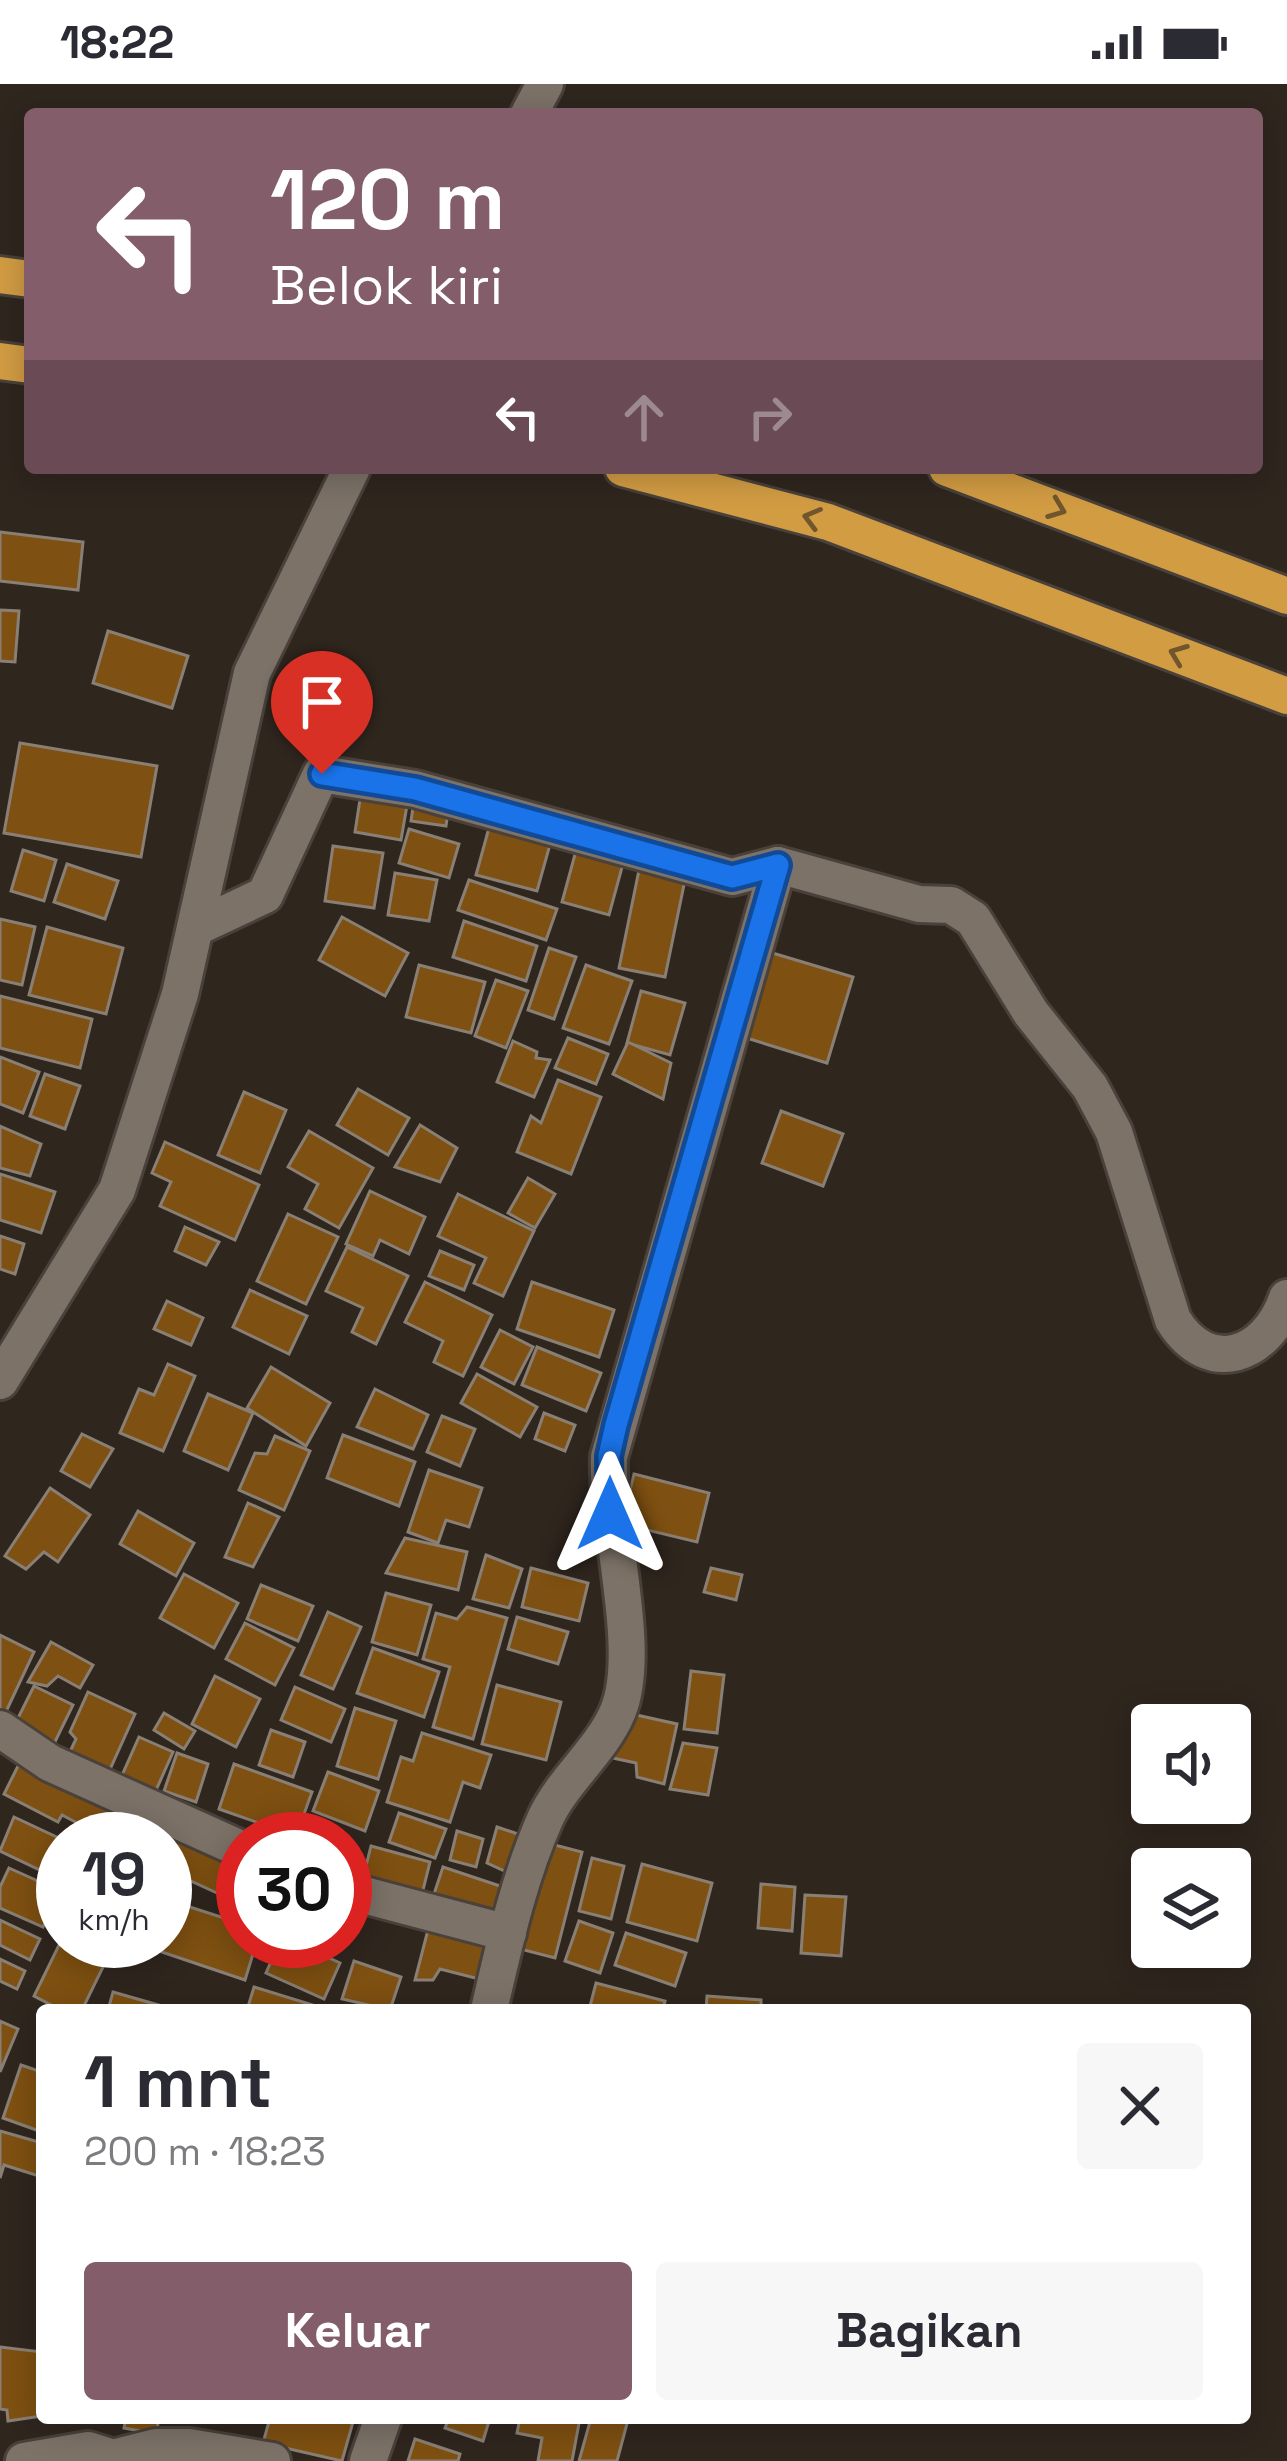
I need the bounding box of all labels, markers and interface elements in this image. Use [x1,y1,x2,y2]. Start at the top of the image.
text: 18:22 [60,14,174,71]
text: 120 m [270,146,505,254]
icon: left [72,156,228,312]
text: Belok kiri [270,251,503,320]
icon: left [485,384,551,450]
icon: ahead [611,384,677,450]
icon: right [737,384,803,450]
one-way arrow [1045,495,1066,520]
one-way arrow [802,508,823,533]
one-way arrow [1168,644,1189,669]
pin [271,651,373,774]
icon: arrive [289,669,355,735]
position arrow [547,1451,673,1577]
map controls [1131,1704,1251,1968]
button: sound [1131,1704,1251,1824]
speed limit sign: 30 [216,1812,372,1968]
text: 19 [82,1836,146,1913]
button: layers [1131,1848,1251,1968]
text: km/h [78,1900,150,1939]
text: 1 mnt [84,2036,273,2128]
button: close [1077,2043,1203,2169]
text: 200 m · 18:23 [84,2127,326,2176]
button: Keluar [84,2262,632,2400]
button: Bagikan [656,2262,1203,2400]

